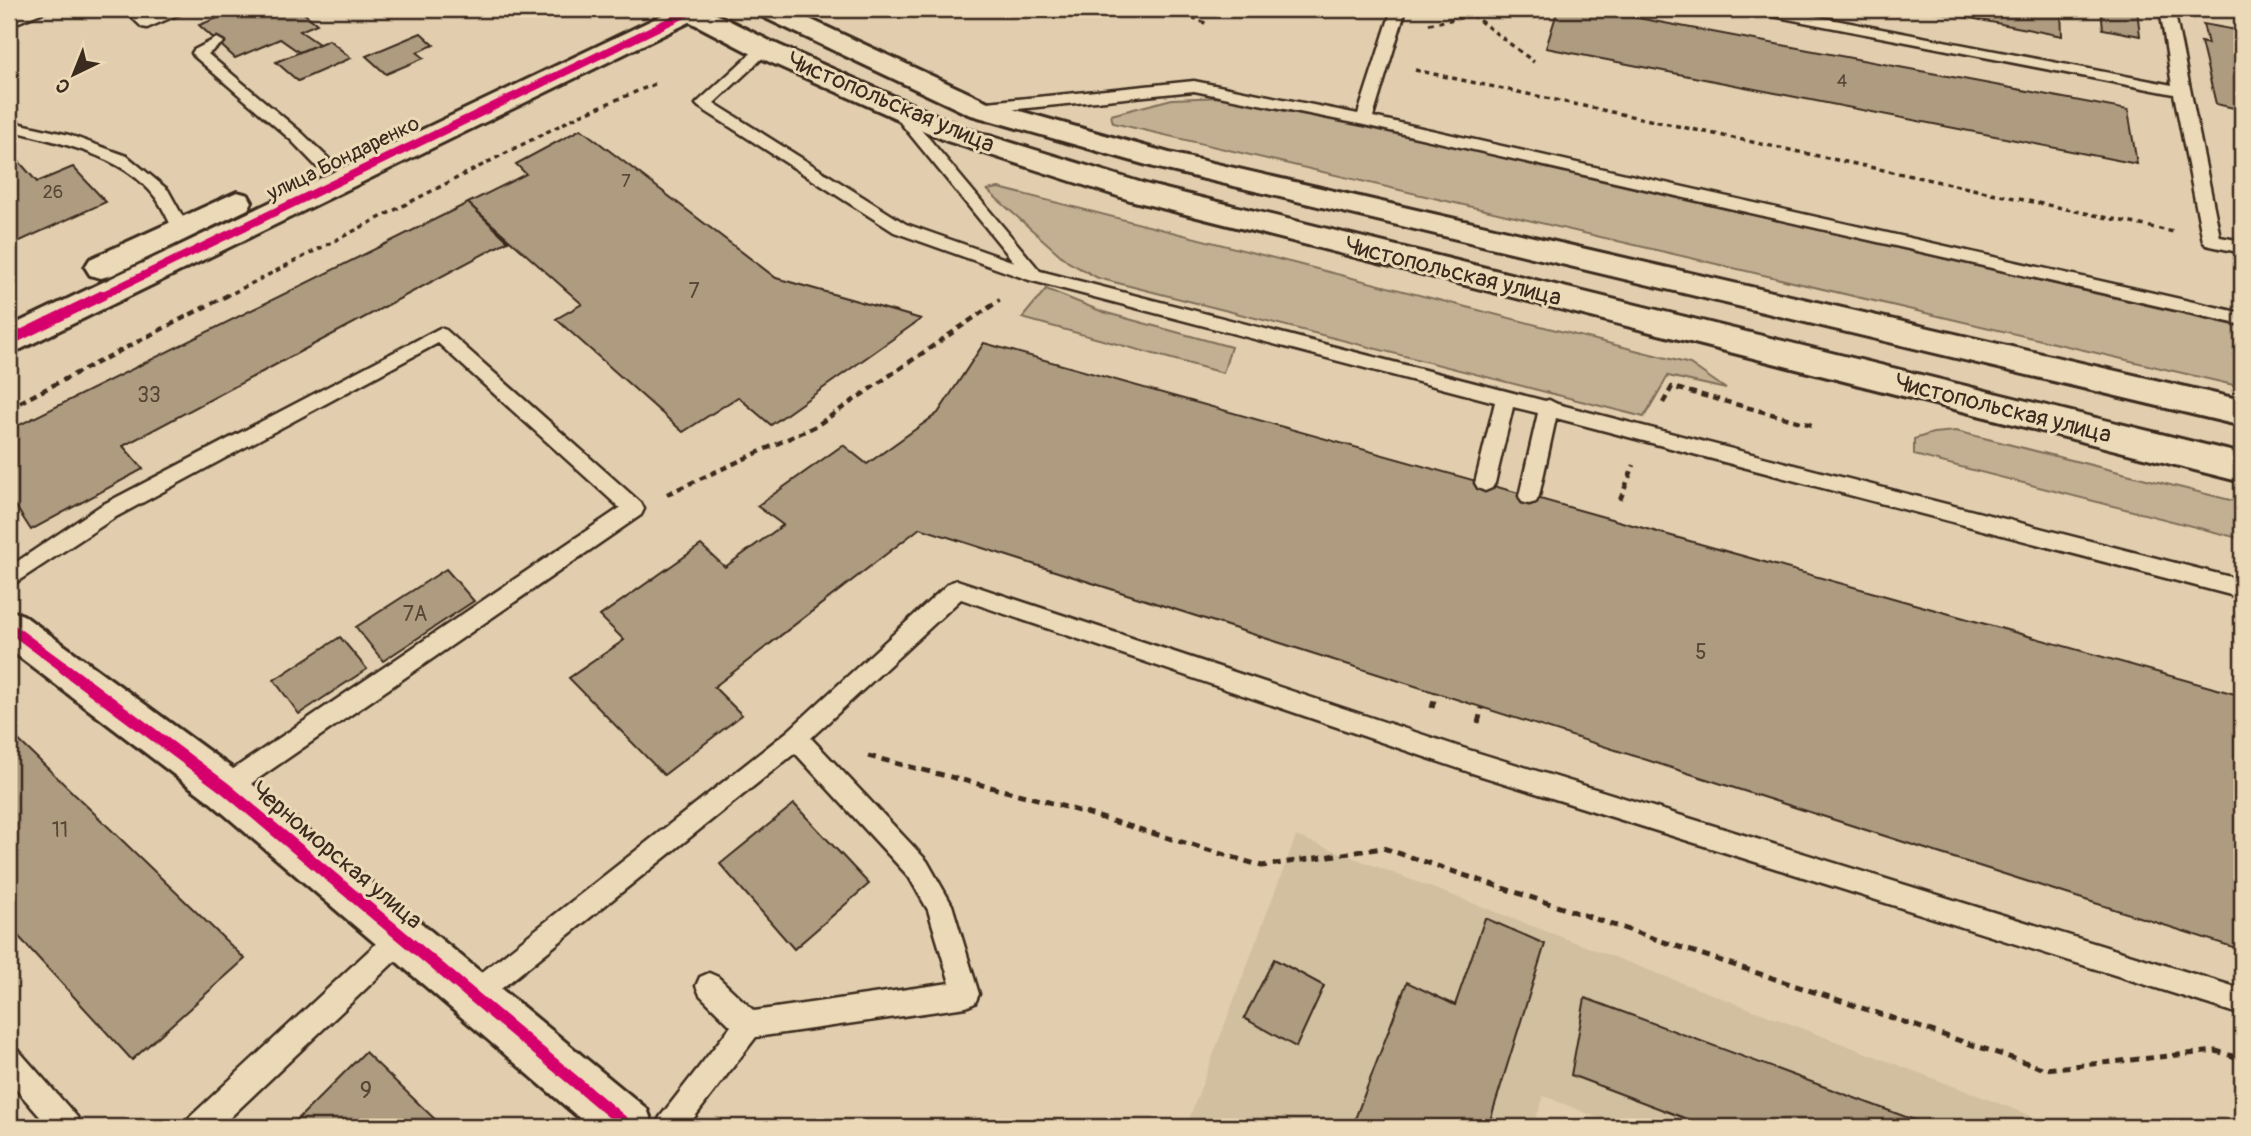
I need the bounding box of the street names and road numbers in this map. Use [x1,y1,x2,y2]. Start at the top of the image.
street label: Чистопольская улица [783,46,999,159]
street label: улица Бондаренко [262,110,424,208]
street label: Чистопольская улица [1341,231,1564,312]
street label: Чистопольская улица [1891,368,2114,449]
street label: Черноморская улица [245,775,428,935]

